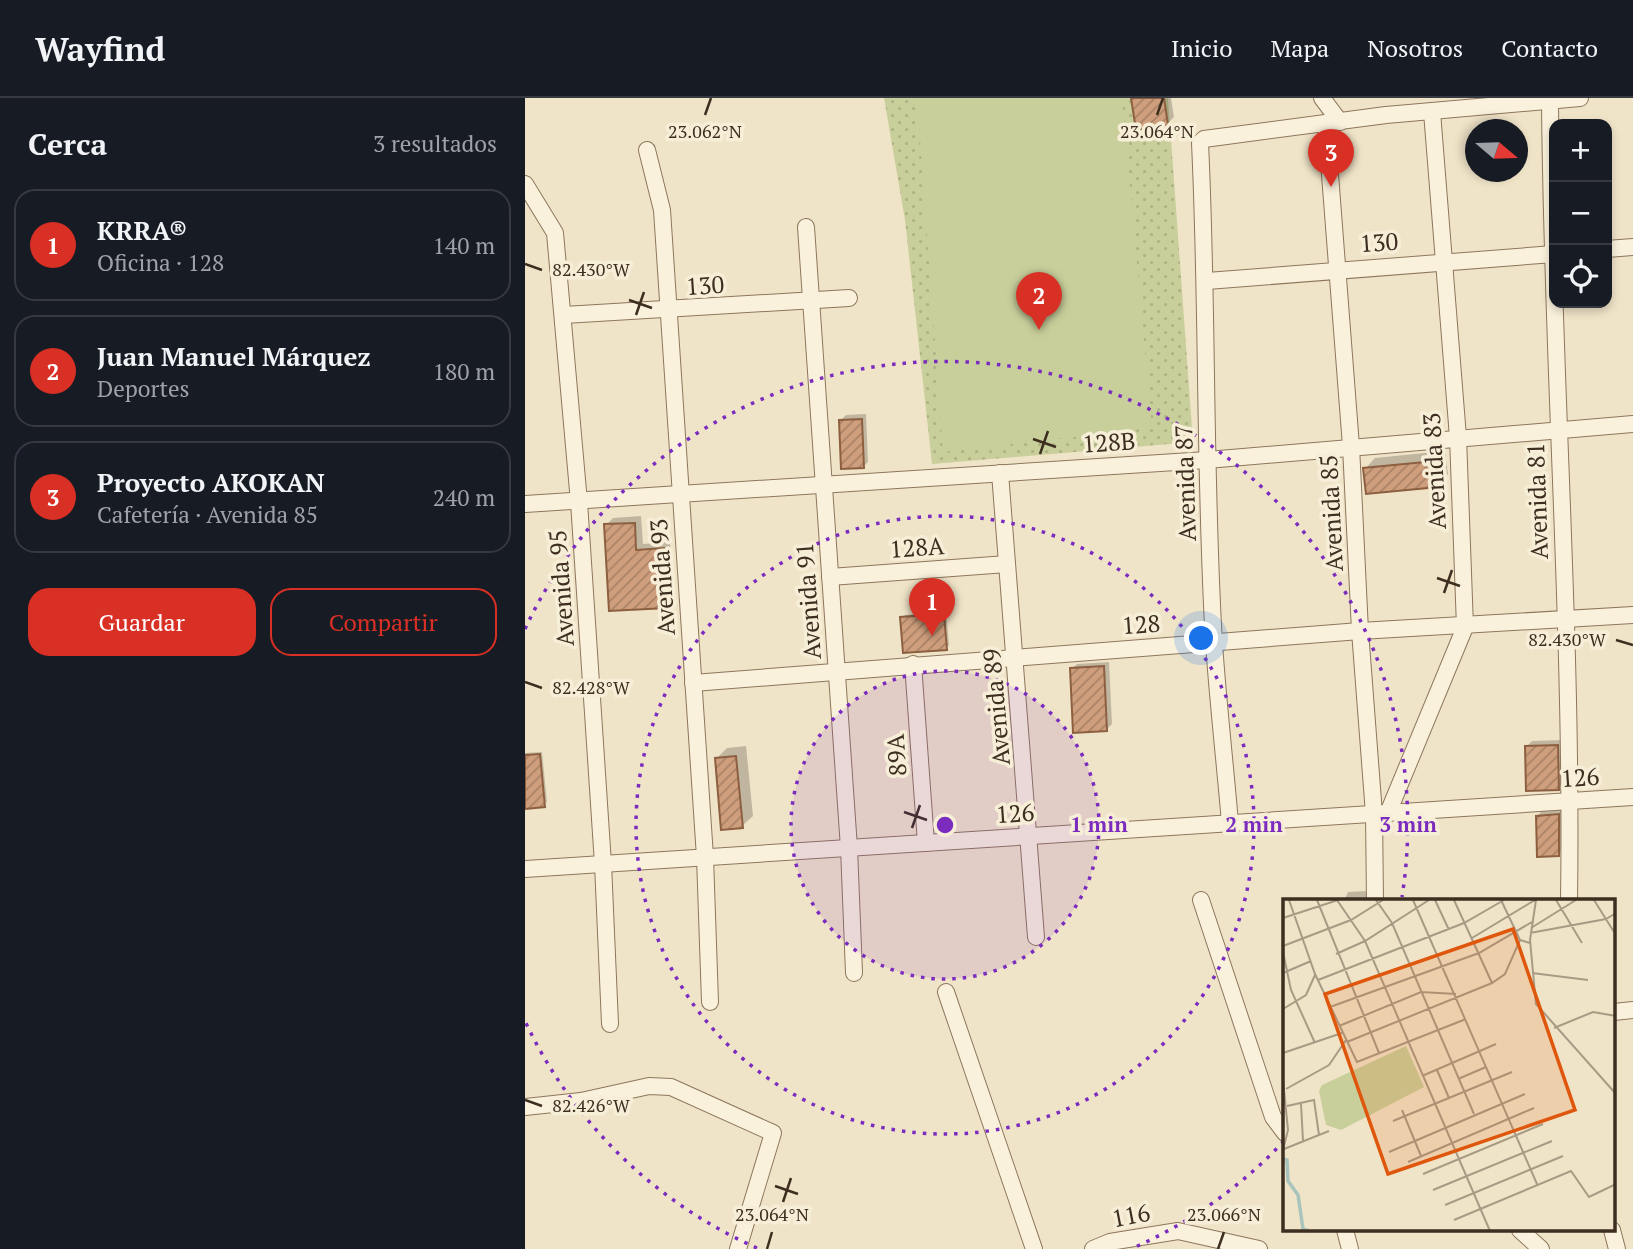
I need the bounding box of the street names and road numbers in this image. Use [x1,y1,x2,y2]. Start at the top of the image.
street label: 130 [1359,225,1399,259]
street label: 130 [685,268,725,302]
street label: Avenida 83 [1415,412,1453,530]
street label: 128B [1081,424,1137,460]
street label: Avenida 87 [1167,424,1203,542]
street label: Avenida 81 [1519,442,1555,560]
street label: Avenida 85 [1312,454,1350,572]
street label: Avenida 93 [642,518,682,636]
street label: Avenida 95 [541,529,581,647]
street label: 128A [888,529,946,565]
street label: Avenida 91 [788,542,828,660]
street label: 128 [1121,607,1161,641]
street label: Avenida 89 [975,648,1017,767]
street label: 89A [879,732,913,777]
street label: 126 [1560,760,1600,794]
street label: 126 [995,796,1035,830]
street label: 116 [1109,1196,1153,1234]

